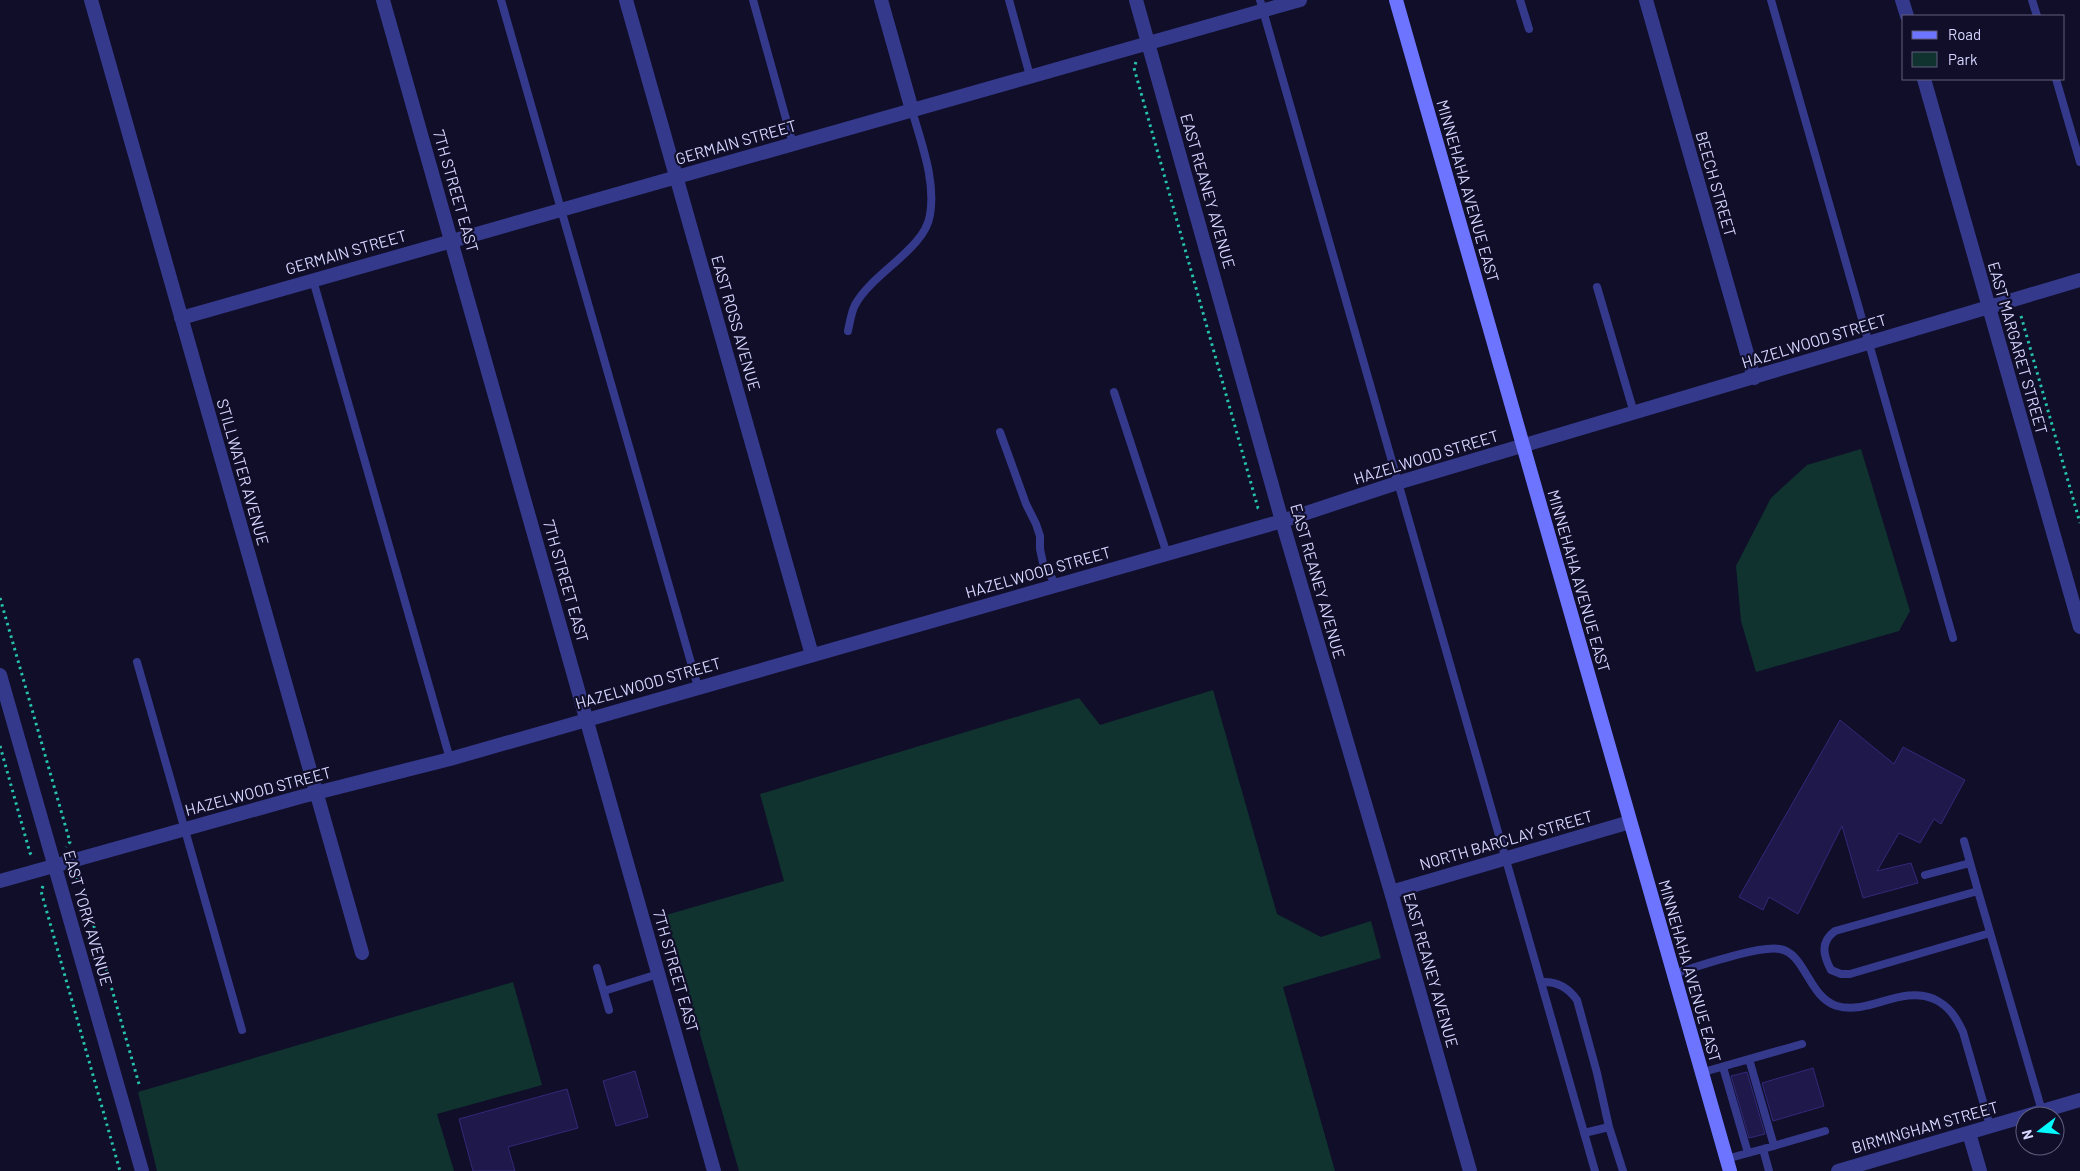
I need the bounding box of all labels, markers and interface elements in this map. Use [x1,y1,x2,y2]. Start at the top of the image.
legend [1902,15,2065,80]
text: Road [1948,25,1981,43]
text: Park [1948,50,1978,68]
street label: MINNEHAHA AVENUE EAST [1433,97,1504,284]
street label: EAST REANEY AVENUE [1177,111,1240,271]
street label: GERMAIN STREET [673,115,799,168]
street label: 7TH STREET EAST [430,127,483,254]
street label: BEECH STREET [1692,129,1741,239]
street label: GERMAIN STREET [283,225,409,278]
street label: EAST ROSS AVENUE [708,253,765,393]
street label: EAST MARGARET STREET [1985,259,2052,436]
street label: HAZELWOOD STREET [1739,309,1889,372]
street label: STILLWATER AVENUE [213,396,274,547]
street label: HAZELWOOD STREET [1351,425,1501,488]
street label: MINNEHAHA AVENUE EAST [1544,487,1615,674]
street label: EAST REANEY AVENUE [1287,501,1350,661]
street label: 7TH STREET EAST [540,517,593,644]
street label: HAZELWOOD STREET [963,542,1113,601]
street label: HAZELWOOD STREET [573,653,723,712]
street label: HAZELWOOD STREET [183,762,333,819]
street label: NORTH BARCLAY STREET [1417,806,1595,873]
street label: EAST YORK AVENUE [60,848,117,988]
street label: MINNEHAHA AVENUE EAST [1655,877,1726,1064]
street label: EAST REANEY AVENUE [1400,890,1463,1050]
street label: 7TH STREET EAST [650,907,703,1034]
street label: BIRMINGHAM STREET [1849,1097,2000,1157]
north arrow [2015,1106,2065,1156]
text: N [2018,1128,2036,1142]

